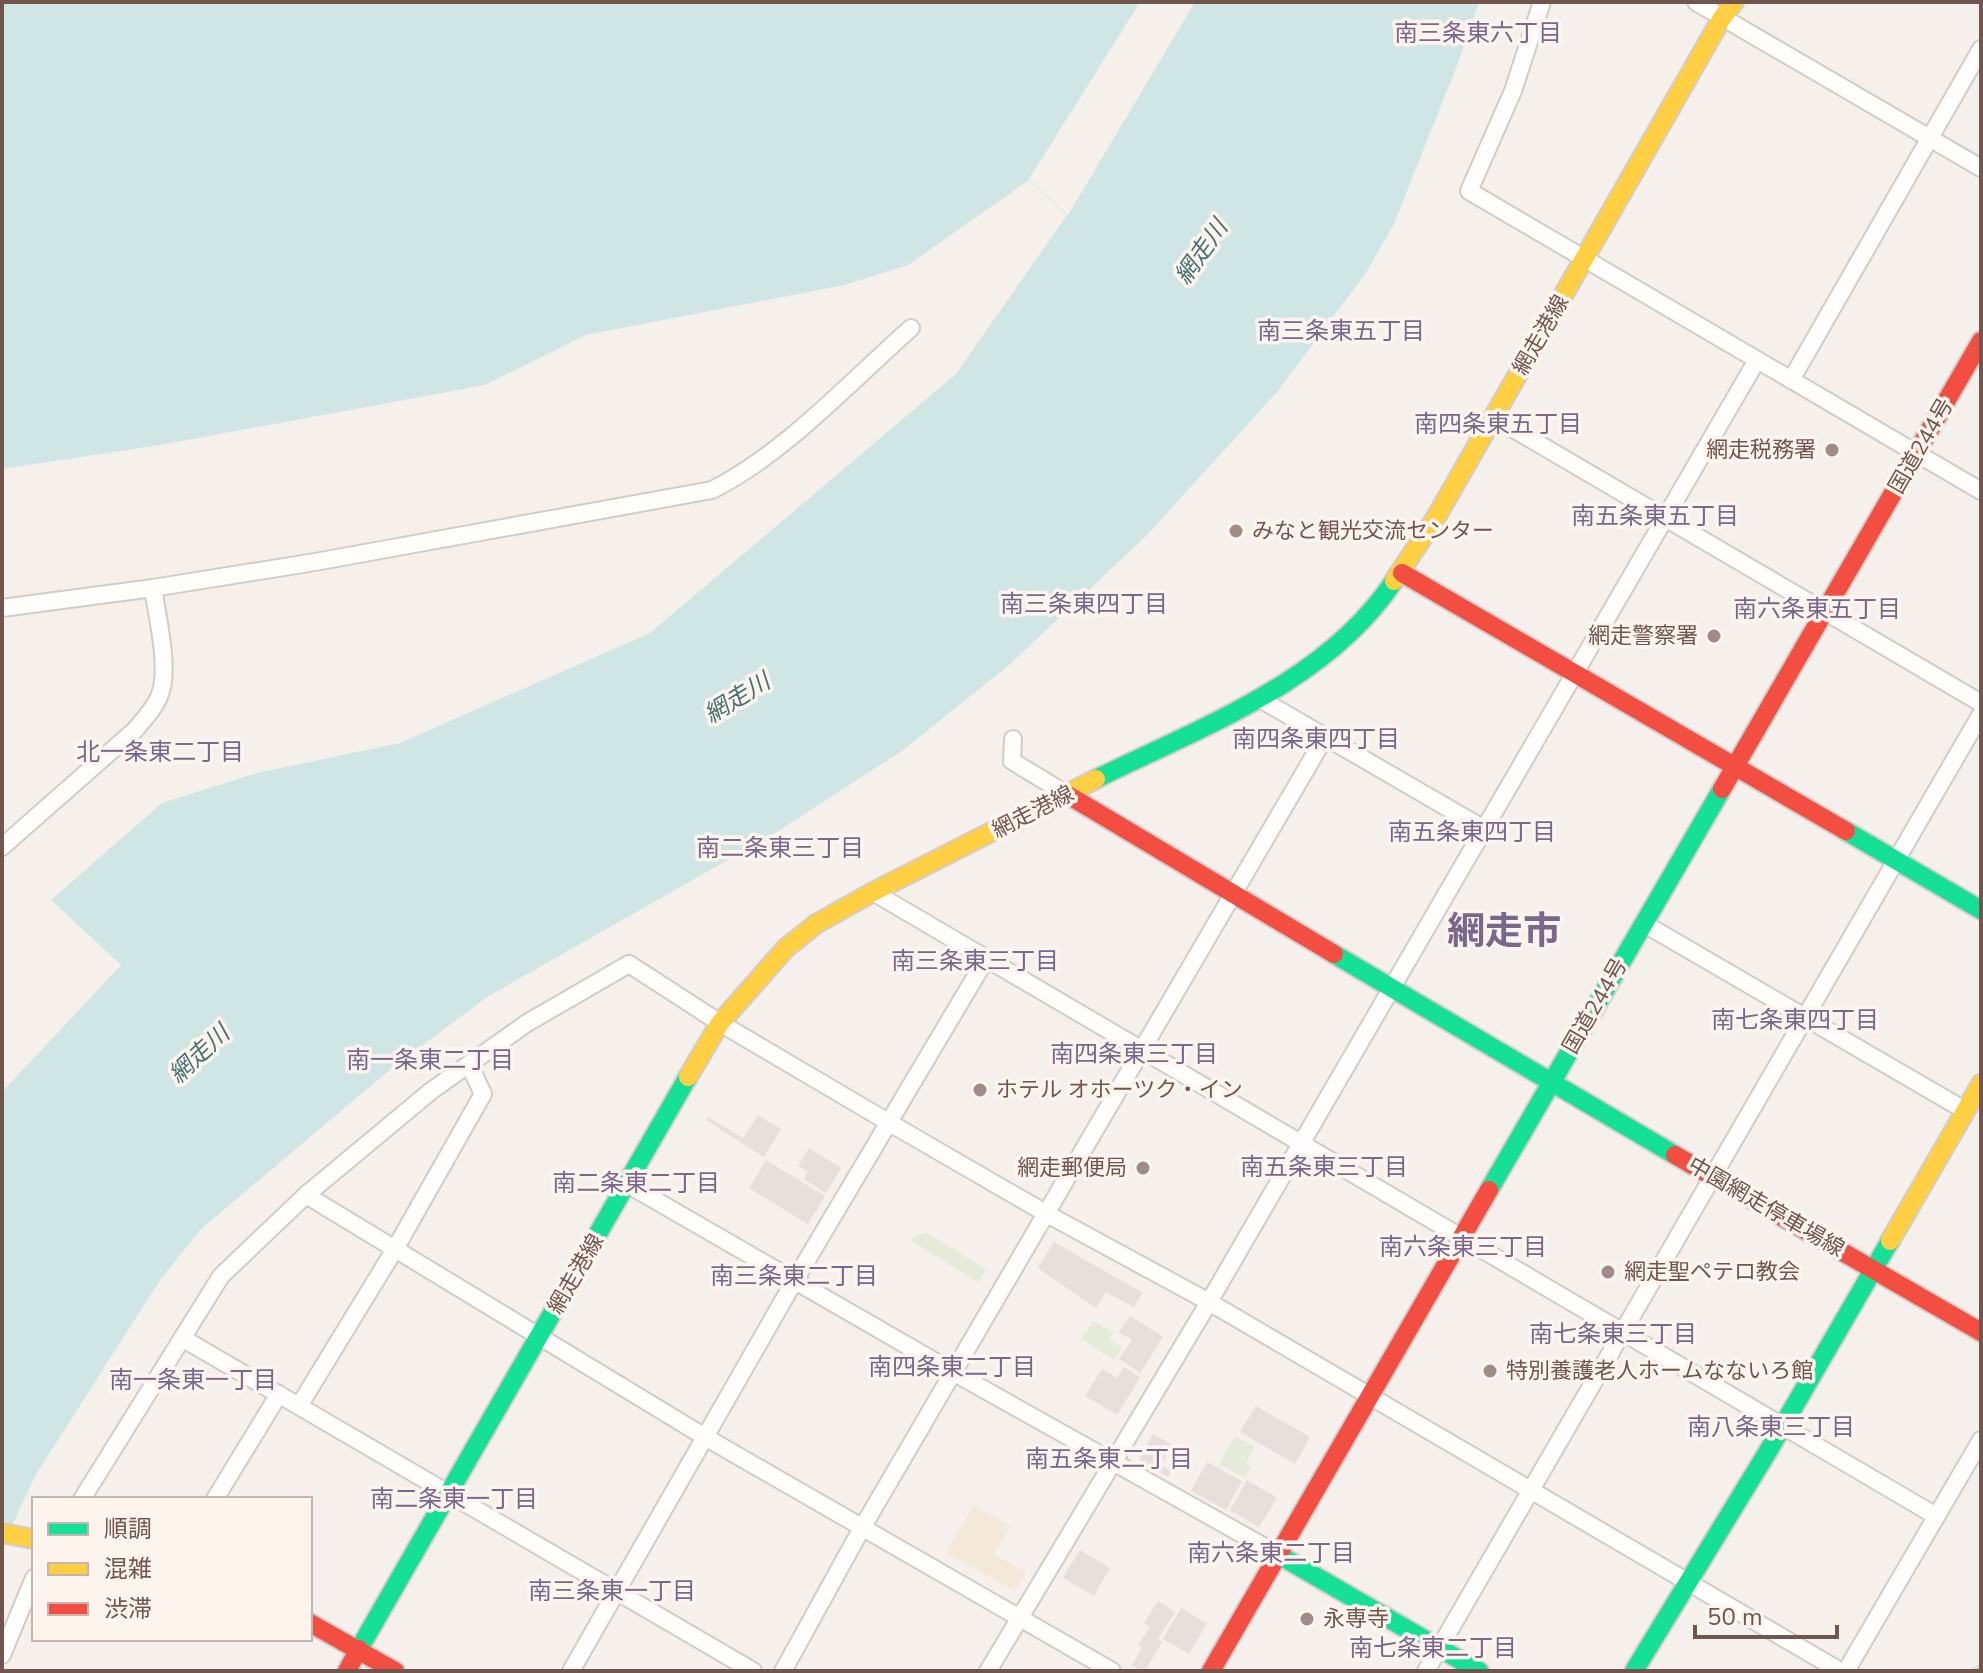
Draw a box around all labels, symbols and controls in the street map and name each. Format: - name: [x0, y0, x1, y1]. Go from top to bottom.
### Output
- district label: 南三条東六丁目: [1394, 17, 1562, 49]
- water label: 網走川: [1167, 211, 1236, 291]
- street label: 網走港線: [1506, 289, 1576, 381]
- district label: 南三条東五丁目: [1257, 315, 1425, 347]
- street label: 国道244号: [1882, 393, 1960, 499]
- district label: 南四条東五丁目: [1414, 408, 1582, 440]
- place label: 網走税務署: [1706, 435, 1816, 465]
- marker: 網走税務署: [1823, 441, 1841, 459]
- district label: 南五条東五丁目: [1571, 500, 1739, 532]
- place label: みなと観光交流センター: [1252, 516, 1494, 546]
- marker: みなと観光交流センター: [1227, 522, 1245, 540]
- district label: 南三条東四丁目: [1000, 588, 1168, 620]
- district label: 南六条東五丁目: [1733, 593, 1901, 625]
- place label: 網走警察署: [1588, 621, 1698, 651]
- marker: 網走警察署: [1705, 627, 1723, 645]
- water label: 網走川: [698, 664, 779, 731]
- district label: 南四条東四丁目: [1232, 723, 1400, 755]
- district label: 北一条東二丁目: [76, 736, 244, 768]
- street label: 網走港線: [987, 779, 1079, 845]
- district label: 南五条東四丁目: [1388, 816, 1556, 848]
- district label: 南二条東三丁目: [696, 832, 864, 864]
- district label: 網走市: [1447, 906, 1561, 957]
- district label: 南三条東三丁目: [891, 945, 1059, 977]
- street label: 国道244号: [1556, 953, 1634, 1059]
- district label: 南七条東四丁目: [1711, 1004, 1879, 1036]
- water label: 網走川: [162, 1016, 238, 1090]
- district label: 南四条東三丁目: [1050, 1038, 1218, 1070]
- district label: 南一条東二丁目: [346, 1044, 514, 1076]
- place label: ホテル オホーツク・イン: [996, 1075, 1243, 1105]
- marker: ホテル オホーツク・イン: [971, 1081, 989, 1099]
- street label: 中園網走停車場線: [1682, 1150, 1850, 1264]
- district label: 南五条東三丁目: [1240, 1151, 1408, 1183]
- place label: 網走郵便局: [1017, 1153, 1127, 1183]
- marker: 網走郵便局: [1134, 1159, 1152, 1177]
- district label: 南二条東二丁目: [552, 1167, 720, 1199]
- street label: 網走港線: [541, 1228, 611, 1320]
- district label: 南六条東三丁目: [1379, 1231, 1547, 1263]
- place label: 網走聖ペテロ教会: [1624, 1257, 1800, 1287]
- district label: 南三条東二丁目: [710, 1260, 878, 1292]
- marker: 網走聖ペテロ教会: [1599, 1263, 1617, 1281]
- district label: 南七条東三丁目: [1529, 1318, 1697, 1350]
- district label: 南四条東二丁目: [868, 1351, 1036, 1383]
- place label: 特別養護老人ホームなないろ館: [1506, 1356, 1813, 1386]
- marker: 特別養護老人ホームなないろ館: [1481, 1362, 1499, 1380]
- district label: 南一条東一丁目: [109, 1364, 277, 1396]
- district label: 南八条東三丁目: [1687, 1411, 1855, 1443]
- district label: 南五条東二丁目: [1025, 1443, 1193, 1475]
- district label: 南二条東一丁目: [370, 1483, 538, 1515]
- legend: [32, 1497, 312, 1641]
- text: 順調: [104, 1513, 152, 1545]
- district label: 南六条東二丁目: [1187, 1537, 1355, 1569]
- text: 混雑: [104, 1553, 152, 1585]
- district label: 南三条東一丁目: [528, 1575, 696, 1607]
- scale bar: [1695, 1589, 1837, 1639]
- text: 渋滞: [104, 1593, 152, 1625]
- text: 50 m: [1707, 1601, 1763, 1633]
- place label: 永専寺: [1323, 1604, 1389, 1634]
- marker: 永専寺: [1298, 1610, 1316, 1628]
- district label: 南七条東二丁目: [1349, 1632, 1517, 1664]

